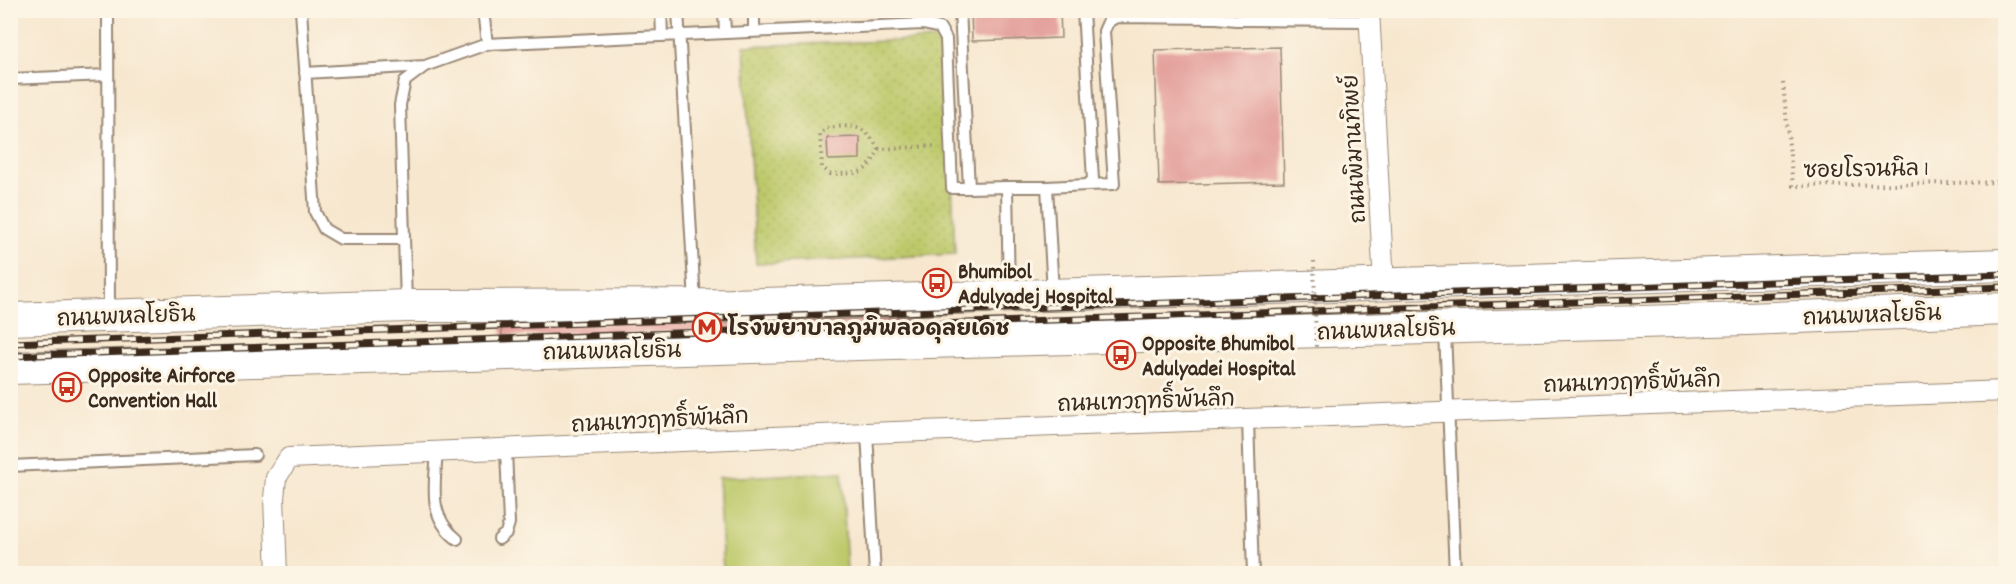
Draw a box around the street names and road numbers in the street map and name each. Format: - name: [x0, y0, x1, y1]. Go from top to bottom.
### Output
- street label: ถนนพิมานทิพย์: [1335, 73, 1376, 224]
- street label: ซอยโรจนนิล 1: [1803, 153, 1929, 188]
- street label: ถนนพหลโยธิน: [1802, 298, 1942, 335]
- street label: ถนนพหลโยธิน: [56, 299, 196, 336]
- street label: ถนนพหลโยธิน: [1316, 313, 1456, 350]
- street label: ถนนพหลโยธิน: [542, 335, 682, 370]
- street label: ถนนเทวฤทธิ์พันลึก: [1542, 359, 1722, 403]
- street label: ถนนเทวฤทธิ์พันลึก: [1056, 378, 1236, 422]
- street label: ถนนเทวฤทธิ์พันลึก: [570, 395, 750, 443]

